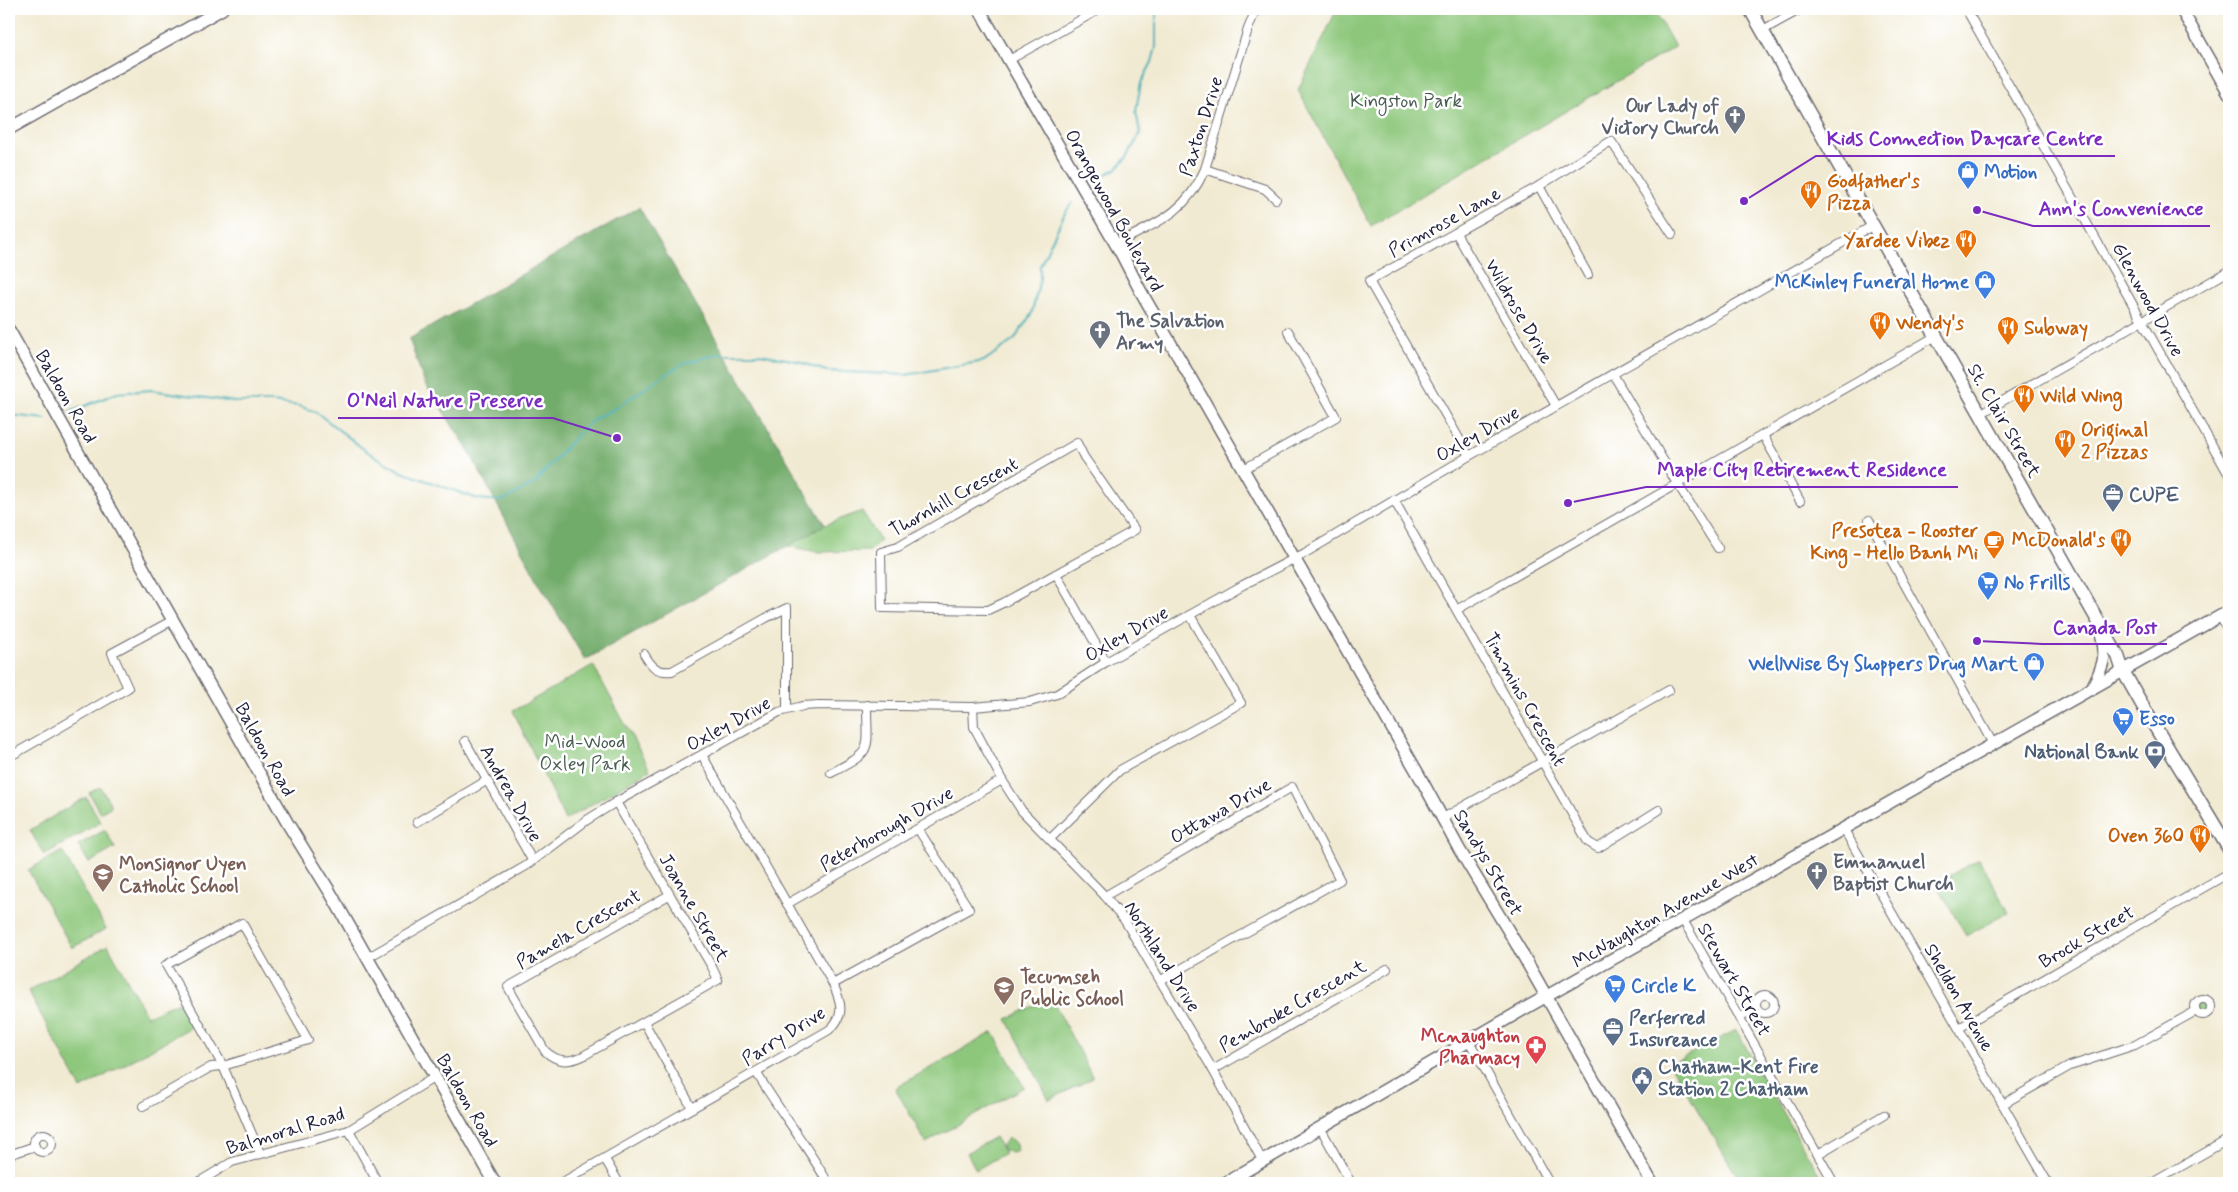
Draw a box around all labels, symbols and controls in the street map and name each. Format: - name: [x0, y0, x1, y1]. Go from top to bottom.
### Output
- street label: Paxton Drive: [1174, 73, 1229, 180]
- park label: Kingston Park: [1350, 89, 1462, 116]
- place label: Our Lady of Victory Church: [1602, 94, 1720, 141]
- church icon: Our Lady of Victory Church: [1723, 104, 1747, 135]
- callout: Kids Connection Daycare Centre: [1816, 121, 2115, 156]
- street label: Orangewood Boulevard: [1057, 125, 1169, 297]
- text: Kids Connection Daycare Centre: [1827, 126, 2103, 153]
- shop icon: Motion: [1956, 159, 1980, 190]
- place label: Motion: [1984, 160, 2038, 185]
- place label: Godfather's Pizza: [1827, 169, 1920, 216]
- restaurant icon: Godfather's Pizza: [1799, 179, 1823, 210]
- street label: Primrose Lane: [1384, 181, 1505, 264]
- callout: Ann's Convenience: [2033, 191, 2210, 226]
- text: Ann's Convenience: [2038, 196, 2204, 223]
- restaurant icon: Yardee Vibez: [1954, 228, 1978, 259]
- place label: Yardee Vibez: [1844, 229, 1951, 254]
- street label: Glenwood Drive: [2106, 238, 2189, 361]
- street label: Wildrose Drive: [1479, 255, 1559, 369]
- shop icon: McKinley Funeral Home: [1973, 269, 1997, 300]
- place label: McKinley Funeral Home: [1775, 270, 1970, 295]
- place label: The Salvation Army: [1116, 309, 1225, 356]
- restaurant icon: Wendy's: [1868, 310, 1892, 341]
- place label: Wendy's: [1895, 311, 1965, 337]
- restaurant icon: Subway: [1996, 315, 2020, 346]
- place label: Subway: [2024, 316, 2088, 342]
- church icon: The Salvation Army: [1088, 319, 1112, 350]
- street label: Baldoon Road: [29, 345, 103, 448]
- street label: St. Clair Street: [1961, 359, 2046, 482]
- callout: O'Neil Nature Preserve: [338, 383, 553, 418]
- restaurant icon: Wild Wing: [2012, 383, 2036, 414]
- place label: Wild Wing: [2039, 384, 2123, 412]
- text: O'Neil Nature Preserve: [347, 388, 544, 415]
- street label: Oxley Drive: [1431, 400, 1524, 468]
- place label: Original 2 Pizzas: [2081, 418, 2149, 465]
- restaurant icon: Original 2 Pizzas: [2053, 428, 2077, 459]
- street label: Thornhill Crescent: [885, 452, 1023, 543]
- callout: Maple City Retirement Residence: [1646, 452, 1958, 487]
- text: Maple City Retirement Residence: [1657, 457, 1947, 484]
- office icon: CUPE: [2101, 482, 2125, 513]
- place label: CUPE: [2129, 483, 2180, 508]
- place label: Presotea - Rooster King - Hello Banh Mi: [1810, 519, 1978, 569]
- restaurant icon: McDonald's: [2109, 527, 2133, 558]
- place label: McDonald's: [2012, 528, 2106, 553]
- cafe icon: Presotea - Rooster King - Hello Banh Mi: [1982, 529, 2006, 560]
- supermarket icon: No Frills: [1976, 570, 2000, 601]
- place label: No Frills: [2004, 571, 2071, 596]
- street label: Oxley Drive: [1080, 600, 1173, 668]
- callout: Canada Post: [2043, 609, 2167, 644]
- text: Canada Post: [2053, 615, 2158, 642]
- street label: Timmins Crescent: [1478, 628, 1572, 771]
- shop icon: WellWise By Shoppers Drug Mart: [2022, 651, 2046, 682]
- place label: WellWise By Shoppers Drug Mart: [1748, 652, 2019, 678]
- street label: Oxley Drive: [682, 691, 775, 758]
- street label: Baldoon Road: [229, 698, 301, 801]
- supermarket icon: Esso: [2111, 706, 2135, 737]
- place label: Esso: [2139, 707, 2175, 732]
- park label: Mid-Wood Oxley Park: [540, 730, 630, 777]
- bank icon: National Bank: [2143, 739, 2167, 770]
- place label: National Bank: [2024, 740, 2139, 765]
- street label: Andrea Drive: [474, 741, 548, 847]
- street label: Ottawa Drive: [1166, 772, 1276, 850]
- street label: Peterborough Drive: [815, 781, 959, 879]
- street label: Sandys Street: [1446, 805, 1528, 921]
- restaurant icon: Oven 360: [2188, 823, 2212, 854]
- place label: Oven 360: [2108, 824, 2184, 849]
- street label: McNaughton Avenue West: [1568, 848, 1764, 976]
- street label: Joanne Street: [653, 849, 735, 966]
- place label: Emmanuel Baptist Church: [1833, 850, 1954, 897]
- place label: Monsignor Uyen Catholic School: [119, 852, 247, 899]
- church icon: Emmanuel Baptist Church: [1805, 860, 1829, 891]
- school or university icon: Monsignor Uyen Catholic School: [91, 862, 115, 893]
- street label: Pamela Crescent: [512, 883, 646, 975]
- street label: Northland Drive: [1118, 897, 1206, 1017]
- street label: Brock Street: [2035, 900, 2139, 975]
- street label: Stewart Street: [1691, 919, 1776, 1041]
- street label: Sheldon Avenue: [1918, 939, 2000, 1056]
- street label: Pembroke Crescent: [1215, 954, 1371, 1059]
- place label: Tecumseh Public School: [1020, 965, 1124, 1012]
- supermarket icon: Circle K: [1603, 973, 1627, 1004]
- place label: Circle K: [1631, 974, 1696, 999]
- school or university icon: Tecumseh Public School: [992, 975, 1016, 1006]
- street label: Parry Drive: [737, 1001, 831, 1073]
- place label: Perferred Insureance: [1629, 1006, 1718, 1053]
- office icon: Perferred Insureance: [1601, 1016, 1625, 1047]
- place label: Mcnaughton Pharmacy: [1421, 1024, 1520, 1071]
- pharmacy icon: Mcnaughton Pharmacy: [1524, 1034, 1548, 1065]
- street label: Baldoon Road: [430, 1049, 504, 1152]
- place label: Chatham-Kent Fire Station 2 Chatham: [1658, 1055, 1819, 1102]
- public building icon: Chatham-Kent Fire Station 2 Chatham: [1630, 1065, 1654, 1096]
- street label: Balmoral Road: [223, 1102, 348, 1161]

